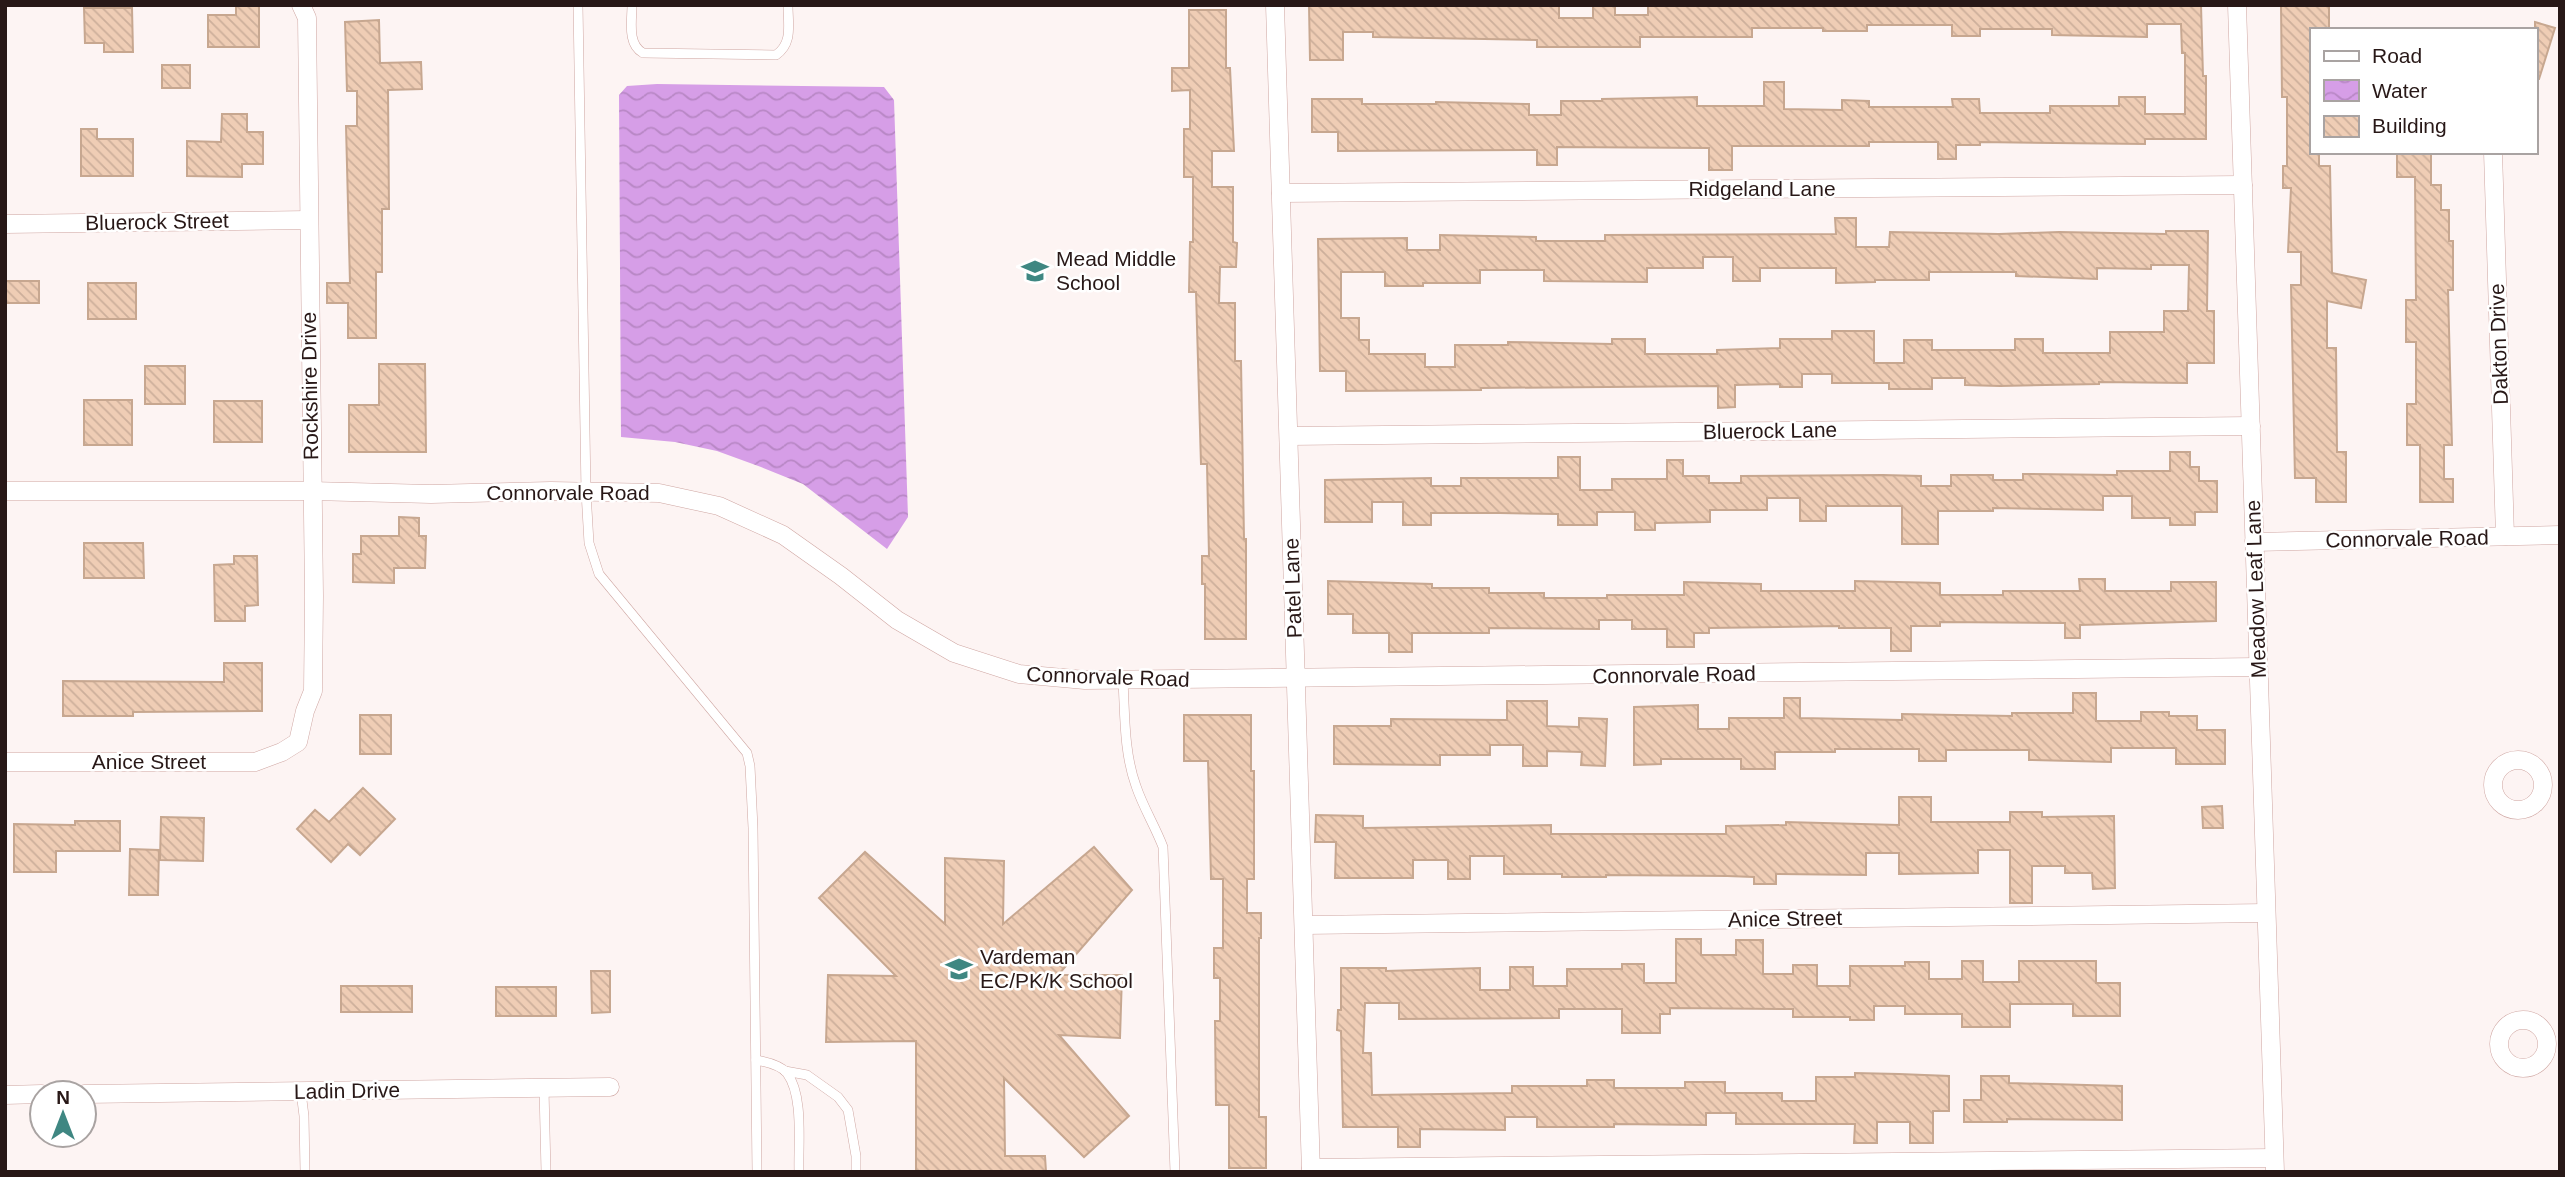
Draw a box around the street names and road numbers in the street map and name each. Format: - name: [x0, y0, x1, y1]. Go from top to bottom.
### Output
- street label: Ridgeland Lane: [1688, 177, 1836, 200]
- street label: Bluerock Street: [85, 209, 229, 234]
- street label: Dakton Drive: [2485, 283, 2512, 405]
- street label: Rockshire Drive: [297, 312, 322, 460]
- street label: Bluerock Lane: [1703, 418, 1837, 443]
- street label: Connorvale Road: [486, 481, 650, 504]
- street label: Meadow Leaf Lane: [2241, 499, 2270, 679]
- street label: Connorvale Road: [2325, 526, 2489, 551]
- street label: Patel Lane: [1279, 537, 1306, 639]
- street label: Connorvale Road: [1026, 662, 1190, 691]
- street label: Connorvale Road: [1592, 662, 1756, 687]
- street label: Anice Street: [92, 750, 206, 773]
- street label: Anice Street: [1728, 906, 1843, 931]
- street label: Ladin Drive: [294, 1078, 400, 1103]

